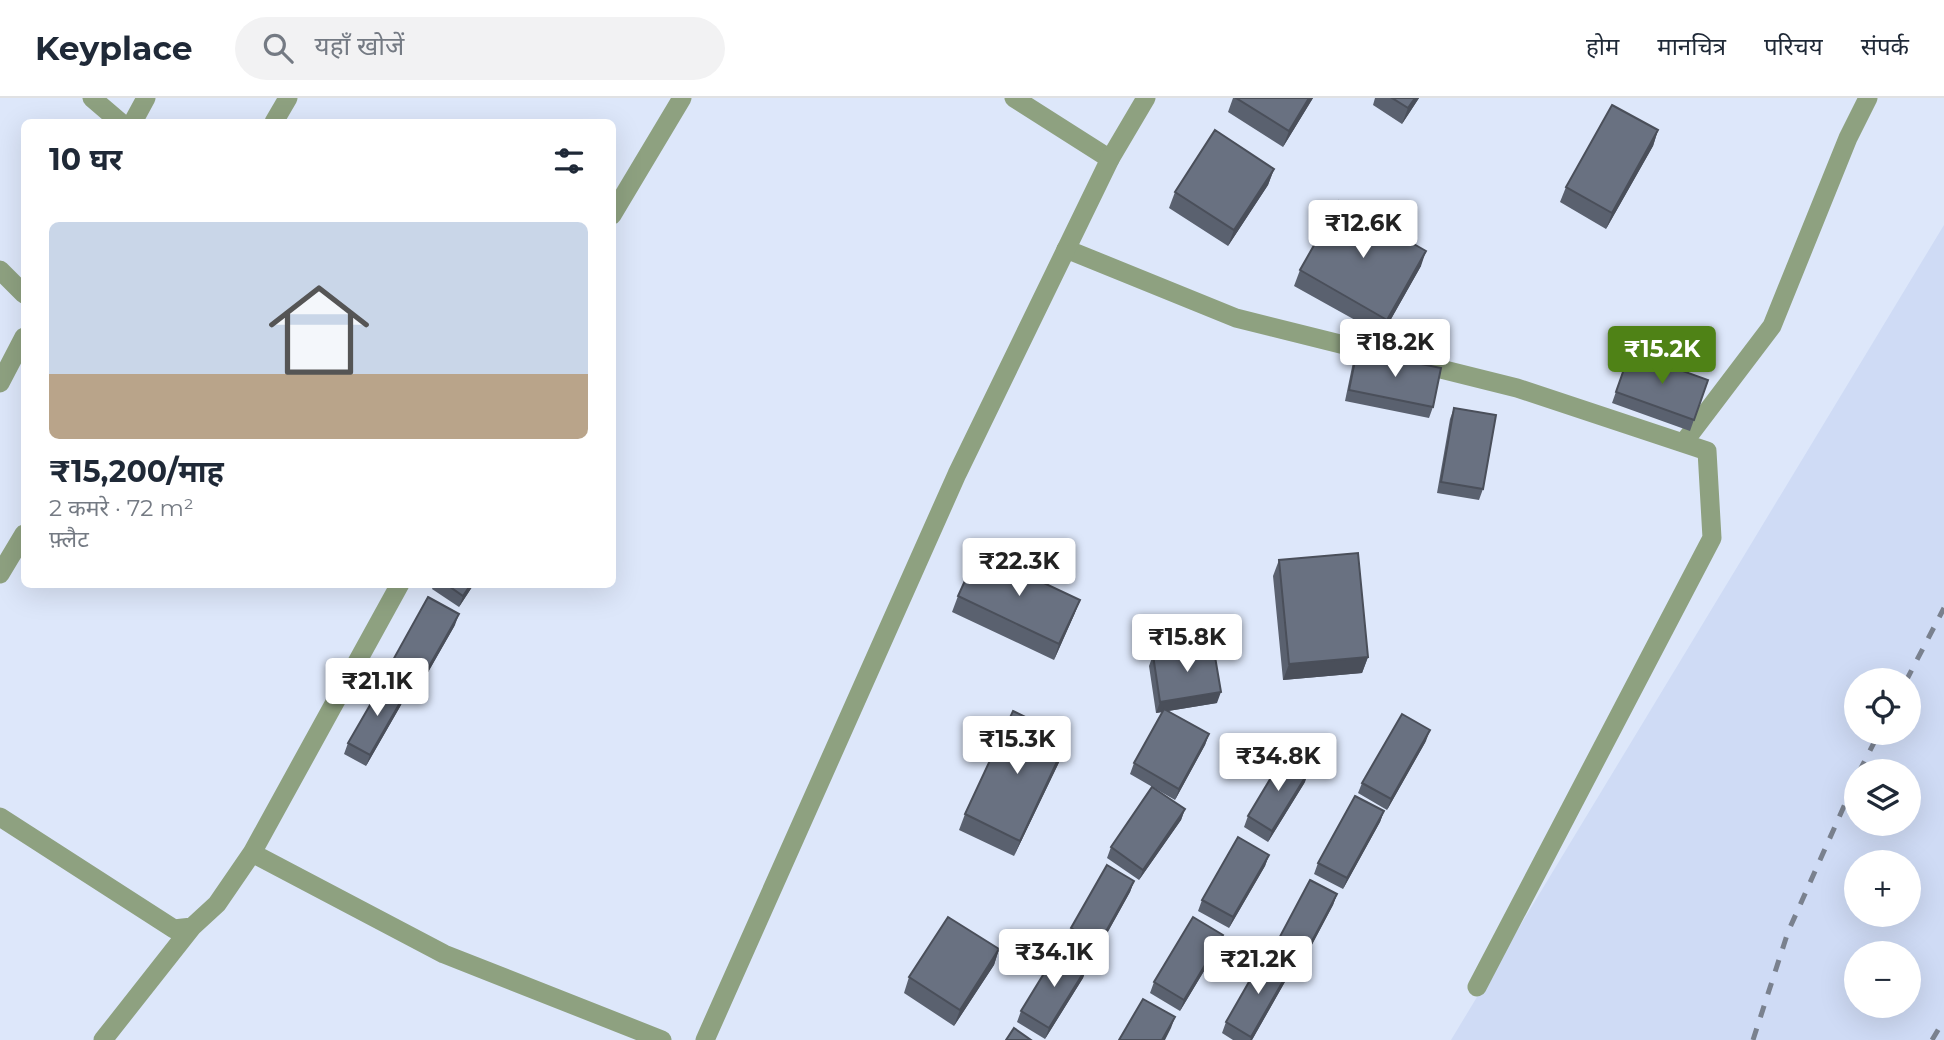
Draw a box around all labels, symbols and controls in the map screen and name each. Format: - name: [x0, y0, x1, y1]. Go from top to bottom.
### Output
- search box: [235, 17, 725, 80]
- text: Keyplace: [35, 28, 193, 68]
- icon: search: [259, 29, 297, 67]
- text: यहाँ खोजें: [315, 30, 404, 62]
- text: होम: [1586, 32, 1619, 61]
- text: मानचित्र: [1657, 32, 1726, 61]
- text: परिचय: [1764, 32, 1823, 61]
- text: संपर्क: [1861, 32, 1909, 61]
- text: 10 घर: [49, 141, 122, 178]
- icon: filters: [550, 142, 588, 180]
- pin: ₹12.6K: [1306, 200, 1420, 260]
- text: ₹12.6K: [1324, 209, 1402, 237]
- icon: home: [256, 267, 382, 393]
- pin: ₹18.2K: [1338, 320, 1452, 379]
- pin: ₹15.2K: [1605, 327, 1719, 386]
- text: ₹18.2K: [1356, 328, 1434, 356]
- text: ₹15.2K: [1624, 335, 1700, 363]
- text: ₹15,200/माह: [49, 453, 224, 490]
- text: 2 कमरे · 72 m²: [49, 494, 194, 522]
- text: फ़्लैट: [49, 525, 89, 553]
- pin: ₹22.3K: [962, 538, 1076, 598]
- text: ₹22.3K: [979, 547, 1059, 575]
- pin: ₹15.8K: [1130, 614, 1244, 674]
- text: ₹15.8K: [1148, 623, 1226, 651]
- pin: ₹21.1K: [320, 658, 434, 718]
- text: ₹21.1K: [342, 667, 412, 695]
- map controls: [1844, 668, 1921, 1018]
- button: locate: [1844, 668, 1921, 745]
- pin: ₹15.3K: [960, 716, 1074, 776]
- text: ₹15.3K: [979, 725, 1055, 753]
- pin: ₹34.8K: [1221, 734, 1335, 793]
- text: ₹34.8K: [1235, 742, 1321, 770]
- button: layers: [1844, 759, 1921, 836]
- button: +: [1844, 850, 1921, 927]
- pin: ₹34.1K: [997, 930, 1111, 989]
- pin: ₹21.2K: [1201, 936, 1315, 996]
- text: ₹34.1K: [1015, 938, 1093, 966]
- button: −: [1844, 941, 1921, 1018]
- text: ₹21.2K: [1220, 945, 1296, 973]

